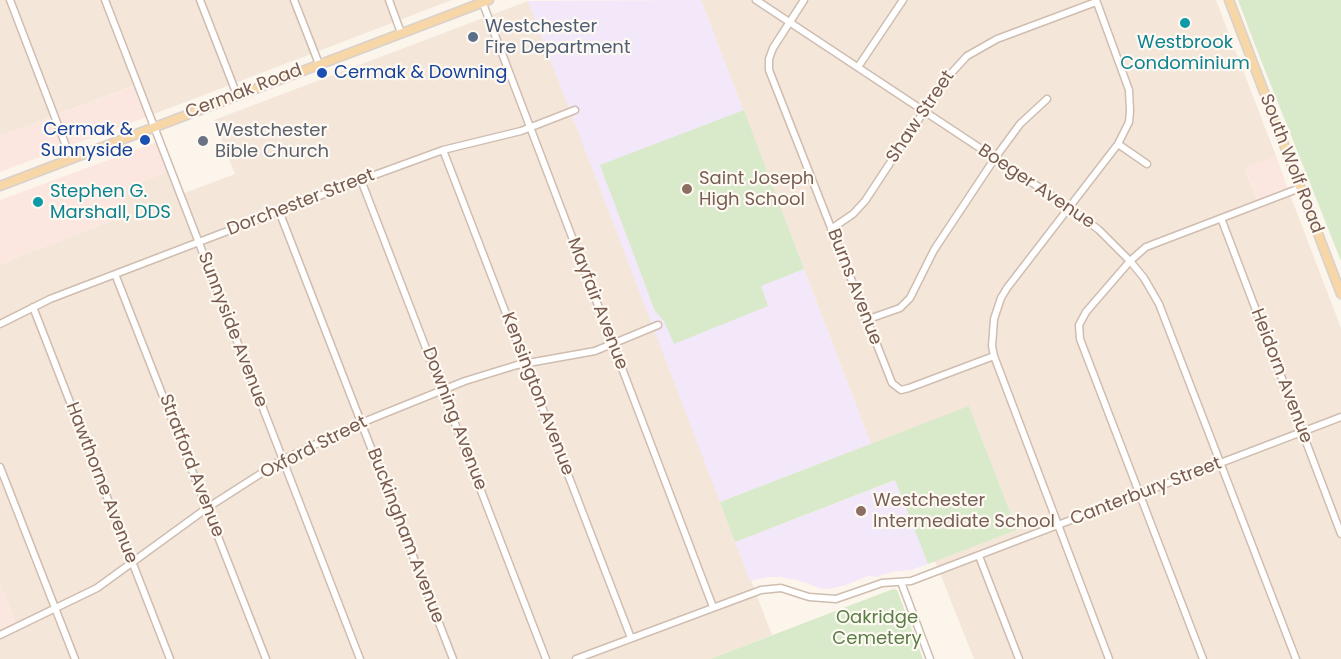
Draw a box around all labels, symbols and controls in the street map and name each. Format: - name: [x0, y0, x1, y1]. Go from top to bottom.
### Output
- place label: Westchester Fire Department: [485, 16, 630, 58]
- marker: Westbrook Condominium: [1178, 16, 1192, 30]
- marker: Westchester Fire Department: [466, 30, 480, 44]
- place label: Westbrook Condominium: [1120, 32, 1250, 74]
- street label: Cermak Road: [183, 60, 305, 124]
- place label: Cermak & Downing: [334, 62, 507, 84]
- marker: Cermak & Downing: [315, 66, 329, 80]
- street label: Shaw Street: [882, 67, 960, 167]
- street label: South Wolf Road: [1254, 91, 1328, 237]
- place label: Cermak & Sunnyside: [41, 119, 133, 162]
- place label: Westchester Bible Church: [215, 120, 329, 162]
- marker: Cermak & Sunnyside: [138, 133, 152, 147]
- marker: Westchester Bible Church: [196, 134, 210, 148]
- street label: Boeger Avenue: [974, 140, 1098, 234]
- street label: Dorchester Street: [224, 165, 378, 241]
- place label: Saint Joseph High School: [699, 168, 814, 210]
- place label: Stephen G. Marshall, DDS: [50, 181, 171, 224]
- marker: Saint Joseph High School: [680, 182, 694, 196]
- marker: Stephen G. Marshall, DDS: [31, 195, 45, 209]
- street label: Burns Avenue: [822, 226, 886, 348]
- street label: Mayfair Avenue: [562, 235, 632, 373]
- street label: Sunnyside Avenue: [192, 249, 272, 411]
- street label: Heidorn Avenue: [1245, 306, 1317, 446]
- street label: Kensington Avenue: [496, 309, 578, 479]
- street label: Downing Avenue: [417, 345, 491, 493]
- street label: Stratford Avenue: [154, 392, 228, 540]
- street label: Hawthorne Avenue: [60, 399, 142, 567]
- street label: Oxford Street: [257, 412, 371, 484]
- street label: Buckingham Avenue: [362, 446, 448, 626]
- street label: Canterbury Street: [1067, 453, 1225, 531]
- place label: Westchester Intermediate School: [873, 490, 1055, 532]
- marker: Westchester Intermediate School: [854, 504, 868, 518]
- park label: Oakridge Cemetery: [832, 607, 922, 650]

